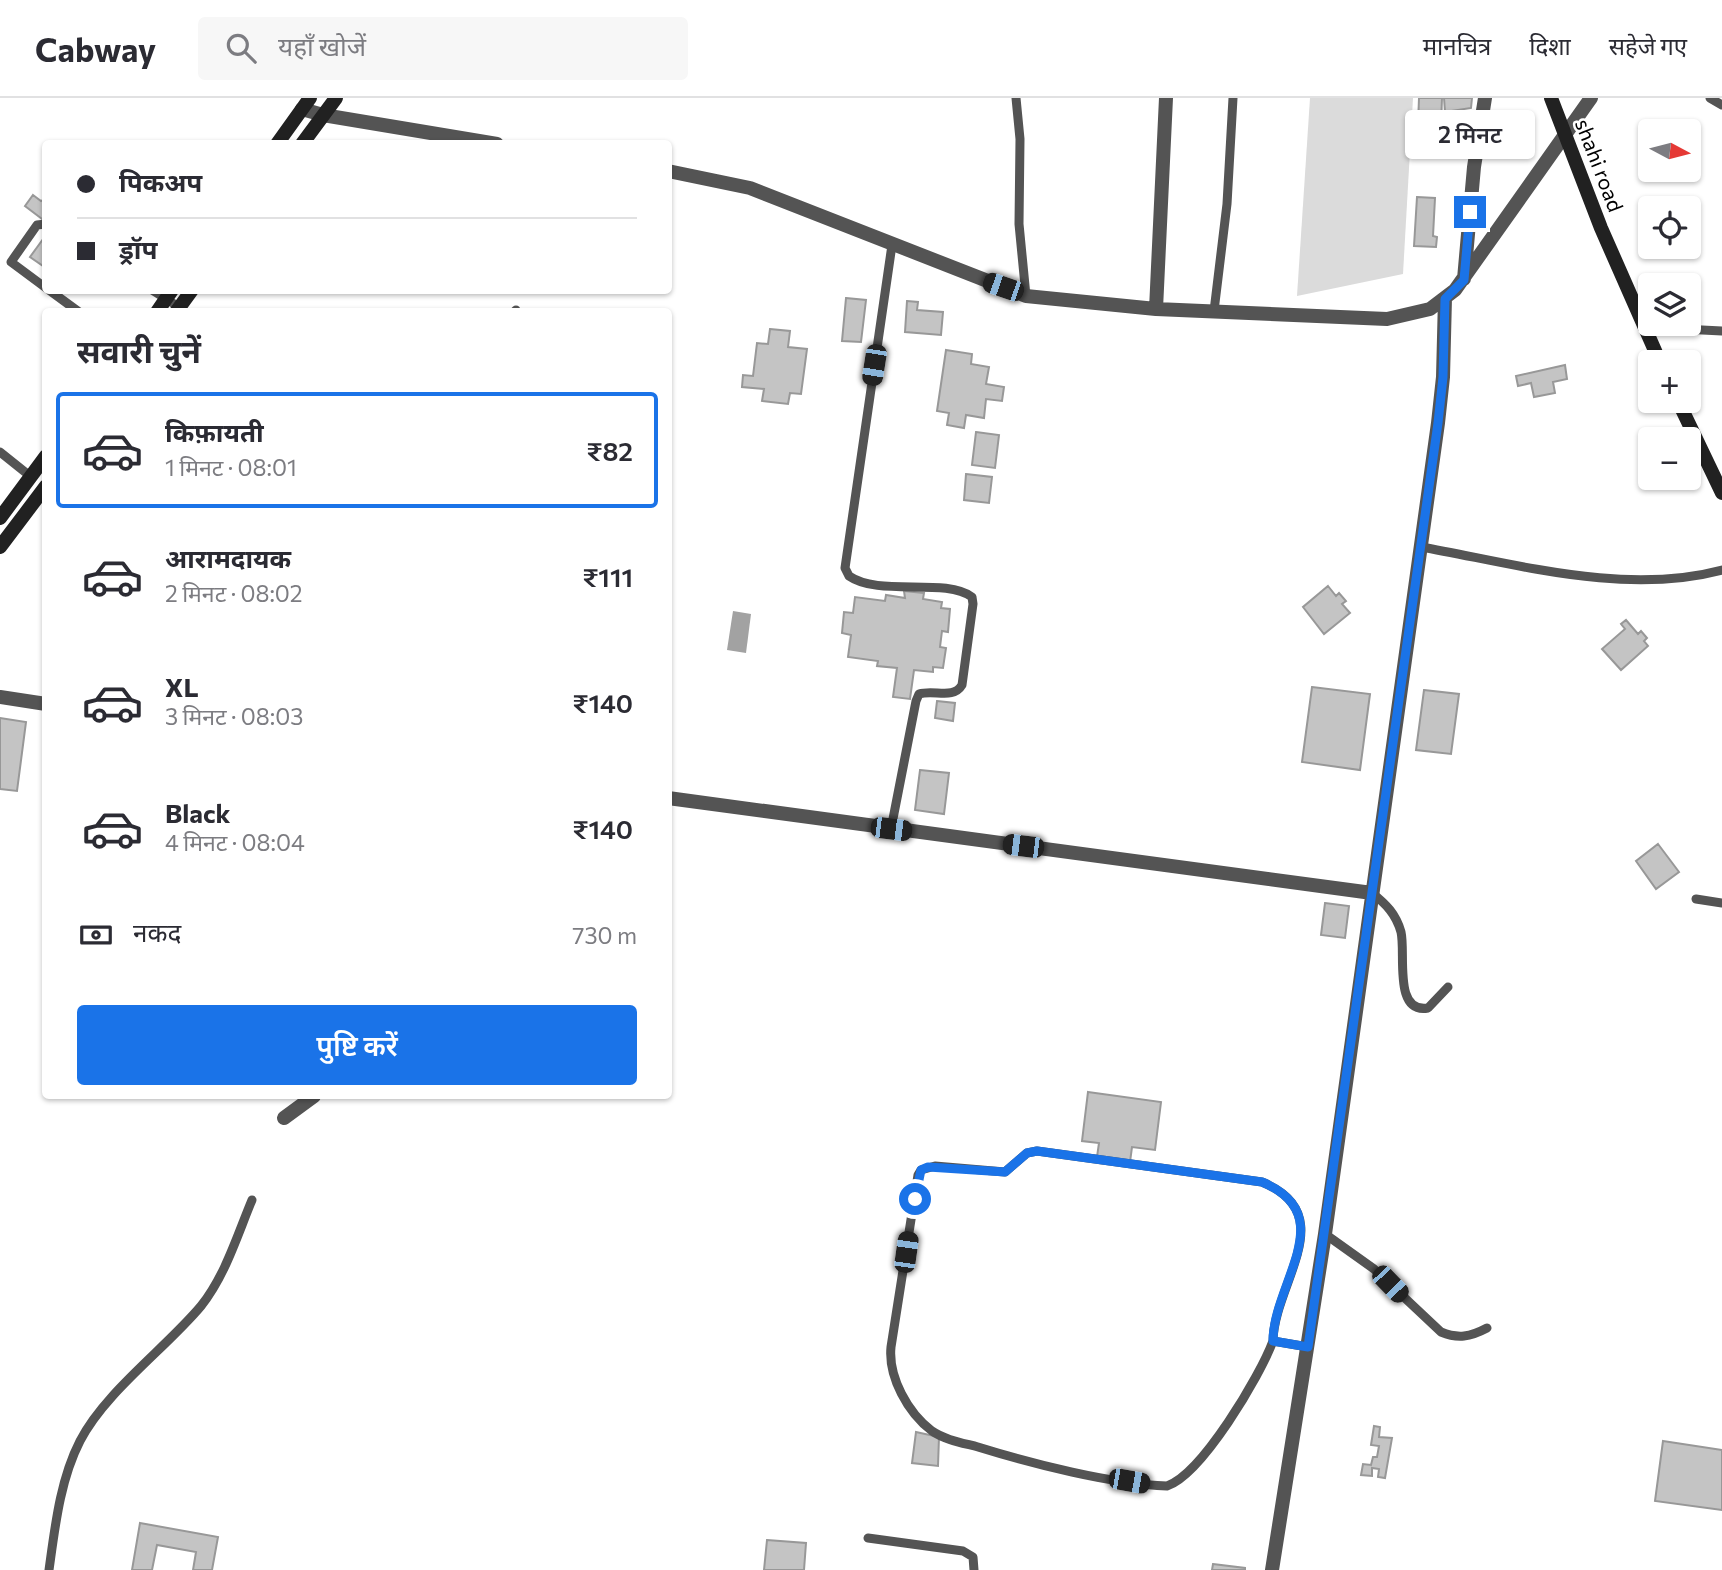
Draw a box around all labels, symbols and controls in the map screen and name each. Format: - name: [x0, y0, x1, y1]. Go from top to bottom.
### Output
- search box: [198, 17, 688, 80]
- text: Cabway: [35, 28, 156, 69]
- icon: search: [222, 29, 260, 67]
- text: यहाँ खोजें: [278, 30, 366, 61]
- text: मानचित्र: [1423, 31, 1491, 60]
- text: दिशा: [1529, 31, 1571, 60]
- text: सहेजे गए: [1609, 31, 1687, 60]
- callout: 2 मिनट: [1405, 110, 1535, 159]
- street label: shahi road: [1571, 115, 1629, 215]
- north arrow: [1638, 119, 1701, 182]
- map controls: [1638, 119, 1701, 490]
- text: 2 मिनट: [1438, 120, 1502, 148]
- text: पिकअप: [119, 166, 202, 197]
- route end: [1454, 196, 1486, 228]
- button: locate: [1638, 196, 1701, 259]
- text: ड्रॉप: [119, 233, 157, 264]
- car: [980, 270, 1027, 304]
- button: layers: [1638, 273, 1701, 336]
- text: सवारी चुनें: [77, 330, 201, 370]
- car: [861, 343, 888, 387]
- button: +: [1638, 350, 1701, 413]
- text: किफ़ायती: [165, 416, 264, 447]
- icon: car: [81, 419, 144, 482]
- button: −: [1638, 427, 1701, 490]
- text: ₹82: [587, 435, 633, 466]
- text: 1 मिनट · 08:01: [165, 453, 297, 481]
- text: आरामदायक: [165, 542, 291, 573]
- icon: car: [81, 545, 144, 608]
- text: ₹111: [582, 561, 633, 592]
- text: 2 मिनट · 08:02: [165, 579, 303, 607]
- icon: car: [81, 671, 144, 734]
- text: XL: [165, 671, 199, 702]
- text: ₹140: [573, 687, 633, 718]
- text: 3 मिनट · 08:03: [165, 702, 303, 730]
- icon: car: [81, 797, 144, 860]
- text: Black: [165, 797, 231, 828]
- text: ₹140: [573, 813, 633, 844]
- car: [869, 816, 914, 842]
- text: 4 मिनट · 08:04: [165, 828, 305, 856]
- car: [1001, 833, 1046, 859]
- icon: cash: [77, 916, 115, 954]
- text: नकद: [133, 916, 181, 947]
- text: 730 m: [572, 921, 637, 949]
- button: पुष्टि करें: [77, 1005, 637, 1085]
- route start: [899, 1183, 931, 1215]
- car: [893, 1230, 920, 1274]
- car: [1368, 1262, 1413, 1306]
- car: [1107, 1467, 1152, 1495]

